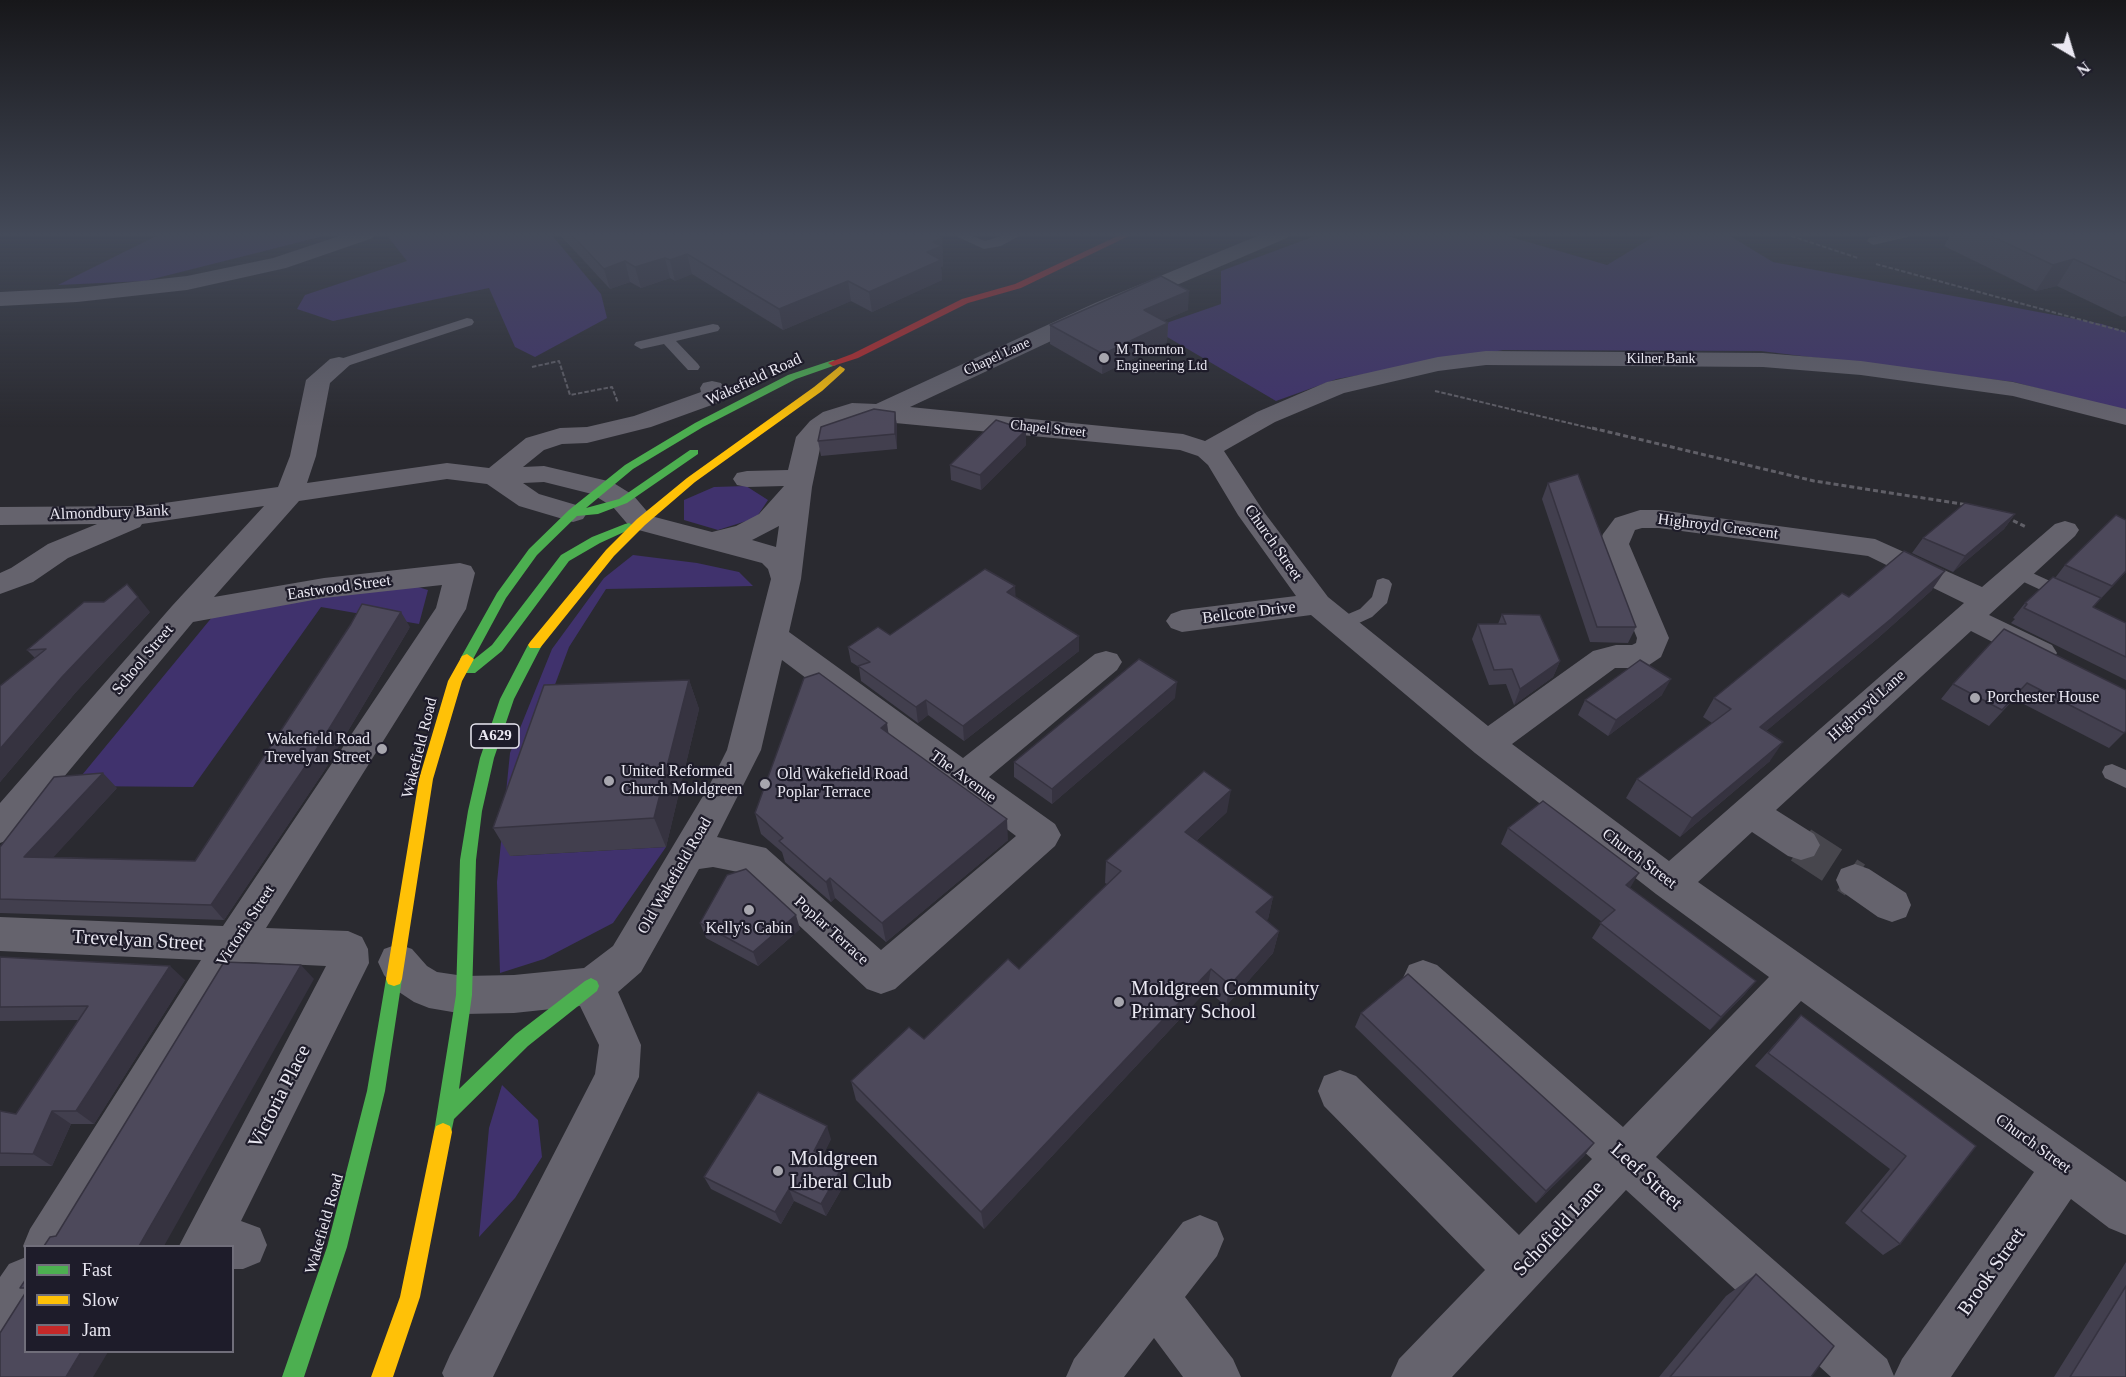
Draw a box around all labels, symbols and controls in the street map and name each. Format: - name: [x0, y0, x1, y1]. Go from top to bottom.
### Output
- north arrow: [2042, 24, 2102, 84]
- text: N: [2074, 58, 2093, 79]
- street label: Chapel Lane: [961, 334, 1033, 380]
- place label: M Thornton Engineering Ltd: [1116, 342, 1207, 374]
- street label: Wakefield Road: [703, 350, 805, 410]
- marker: M Thornton Engineering Ltd: [1097, 351, 1111, 365]
- street label: Kilner Bank: [1627, 351, 1695, 367]
- street label: Chapel Street: [1009, 417, 1087, 441]
- street label: Almondbury Bank: [49, 501, 169, 525]
- street label: Church Street: [1240, 501, 1306, 585]
- street label: Highroyd Crescent: [1657, 510, 1779, 544]
- street label: Eastwood Street: [286, 571, 392, 605]
- street label: Bellcote Drive: [1201, 598, 1297, 628]
- street label: School Street: [108, 621, 178, 699]
- street label: Highroyd Lane: [1824, 666, 1910, 746]
- place label: Porchester House: [1987, 688, 2099, 708]
- marker: Porchester House: [1968, 691, 1982, 705]
- street label: Wakefield Road: [398, 696, 442, 800]
- road number: A629: [471, 724, 519, 748]
- place label: Wakefield Road Trevelyan Street: [264, 730, 370, 768]
- marker: Wakefield Road Trevelyan Street: [375, 742, 389, 756]
- street label: The Avenue: [926, 746, 1000, 808]
- place label: United Reformed Church Moldgreen: [621, 762, 742, 800]
- place label: Old Wakefield Road Poplar Terrace: [777, 765, 908, 803]
- marker: United Reformed Church Moldgreen: [602, 774, 616, 788]
- marker: Old Wakefield Road Poplar Terrace: [758, 777, 772, 791]
- street label: Old Wakefield Road: [634, 814, 716, 938]
- street label: Church Street: [1598, 825, 1680, 893]
- street label: Victoria Street: [213, 882, 279, 970]
- street label: Poplar Terrace: [790, 893, 872, 969]
- marker: Kelly's Cabin: [742, 903, 756, 917]
- place label: Kelly's Cabin: [706, 919, 792, 939]
- street label: Trevelyan Street: [71, 926, 205, 956]
- place label: Moldgreen Community Primary School: [1131, 978, 1319, 1025]
- marker: Moldgreen Community Primary School: [1112, 995, 1126, 1009]
- street label: Victoria Place: [244, 1041, 316, 1153]
- street label: Church Street: [1992, 1110, 2074, 1178]
- street label: Leef Street: [1605, 1139, 1687, 1215]
- place label: Moldgreen Liberal Club: [790, 1148, 892, 1195]
- marker: Moldgreen Liberal Club: [771, 1164, 785, 1178]
- street label: Wakefield Road: [302, 1172, 348, 1276]
- street label: Schofield Lane: [1509, 1176, 1609, 1282]
- street label: Brook Street: [1953, 1223, 2031, 1321]
- legend: [24, 1245, 234, 1353]
- text: Fast: [82, 1260, 112, 1280]
- text: Slow: [82, 1290, 119, 1310]
- text: Jam: [82, 1320, 111, 1340]

